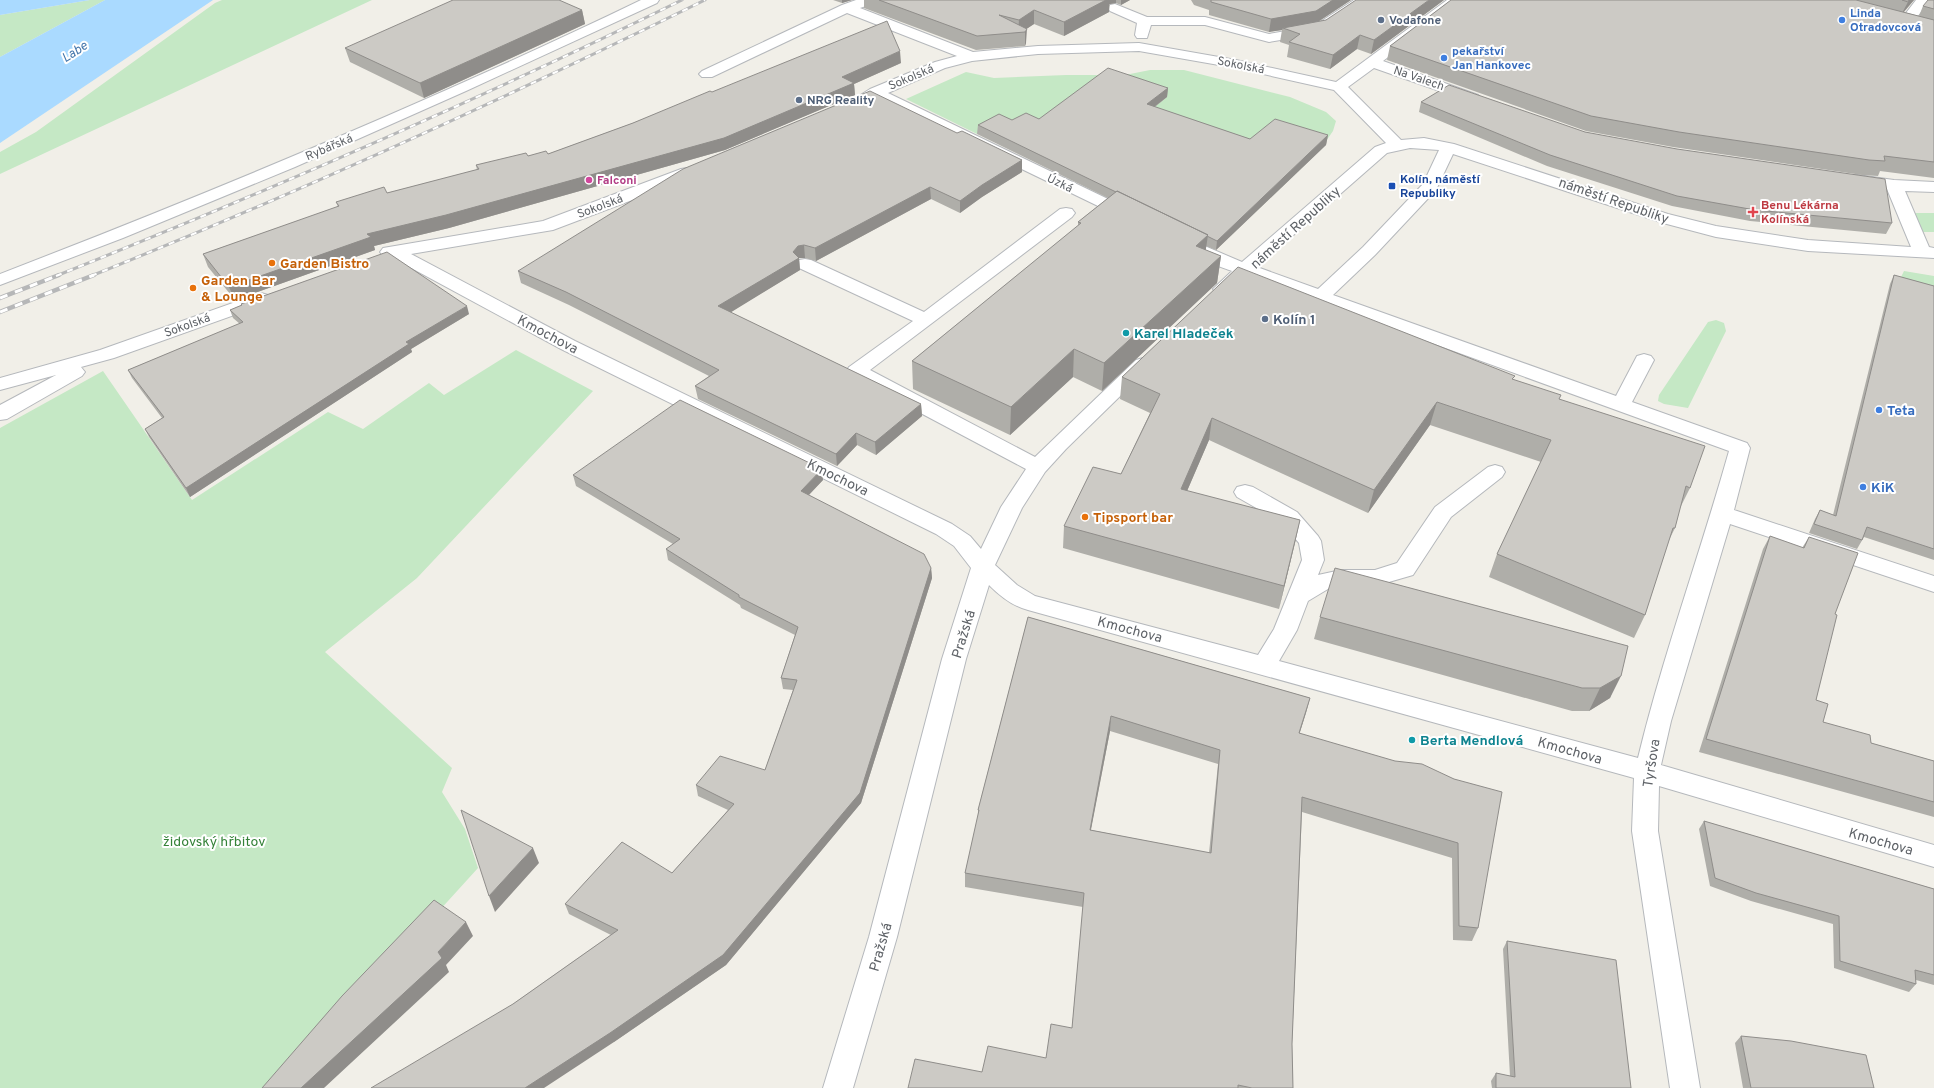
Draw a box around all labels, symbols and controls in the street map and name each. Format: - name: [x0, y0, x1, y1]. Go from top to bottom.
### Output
- place label: Linda Otradovcová: [1850, 6, 1921, 36]
- place label: Vodafone: [1389, 13, 1441, 29]
- marker: Vodafone: [1376, 15, 1386, 25]
- marker: Linda Otradovcová: [1837, 15, 1847, 25]
- water label: Labe: [59, 38, 91, 67]
- place label: pekařství Jan Hankovec: [1452, 44, 1531, 74]
- marker: pekařství Jan Hankovec: [1439, 53, 1449, 63]
- street label: Sokolská: [1216, 54, 1266, 78]
- street label: Sokolská: [886, 61, 937, 95]
- street label: Na Valech: [1391, 63, 1446, 95]
- place label: NRG Reality: [807, 93, 874, 109]
- marker: NRG Reality: [794, 95, 804, 105]
- street label: Rybářská: [303, 131, 355, 165]
- street label: Úzká: [1044, 171, 1075, 197]
- place label: Kolín, náměstí Republiky: [1400, 172, 1482, 202]
- place label: Falconi: [597, 173, 637, 189]
- marker: Falconi: [584, 175, 594, 185]
- street label: náměstí Republiky: [1556, 175, 1671, 228]
- marker: Kolín, náměstí Republiky: [1387, 181, 1397, 191]
- street label: náměstí Republiky: [1247, 183, 1345, 273]
- street label: Sokolská: [575, 191, 626, 223]
- place label: Benu Lékárna Kolínská: [1761, 198, 1839, 228]
- marker: Benu Lékárna Kolínská: [1748, 207, 1758, 217]
- place label: Garden Bistro: [280, 256, 369, 273]
- marker: Garden Bistro: [267, 258, 277, 268]
- place label: Garden Bar & Lounge: [201, 273, 275, 306]
- marker: Garden Bar & Lounge: [188, 283, 198, 293]
- street label: Sokolská: [162, 310, 213, 342]
- street label: Kmochova: [514, 312, 581, 358]
- place label: Kolín 1: [1273, 312, 1316, 329]
- marker: Kolín 1: [1260, 314, 1270, 324]
- place label: Karel Hladeček: [1134, 326, 1234, 343]
- marker: Karel Hladeček: [1121, 328, 1131, 338]
- place label: Teta: [1887, 403, 1915, 420]
- marker: Teta: [1874, 405, 1884, 415]
- street label: Kmochova: [804, 456, 871, 501]
- place label: KiK: [1871, 480, 1895, 497]
- marker: KiK: [1858, 482, 1868, 492]
- place label: Tipsport bar: [1093, 510, 1173, 527]
- marker: Tipsport bar: [1080, 512, 1090, 522]
- street label: Pražská: [949, 608, 980, 661]
- street label: Kmochova: [1095, 614, 1164, 647]
- place label: Berta Mendlová: [1420, 733, 1523, 750]
- street label: Kmochova: [1535, 734, 1604, 769]
- marker: Berta Mendlová: [1407, 735, 1417, 745]
- street label: Tyršova: [1640, 738, 1665, 789]
- street label: Kmochova: [1846, 825, 1915, 860]
- park label: židovský hřbitov: [163, 834, 265, 851]
- street label: Pražská: [866, 921, 896, 974]

